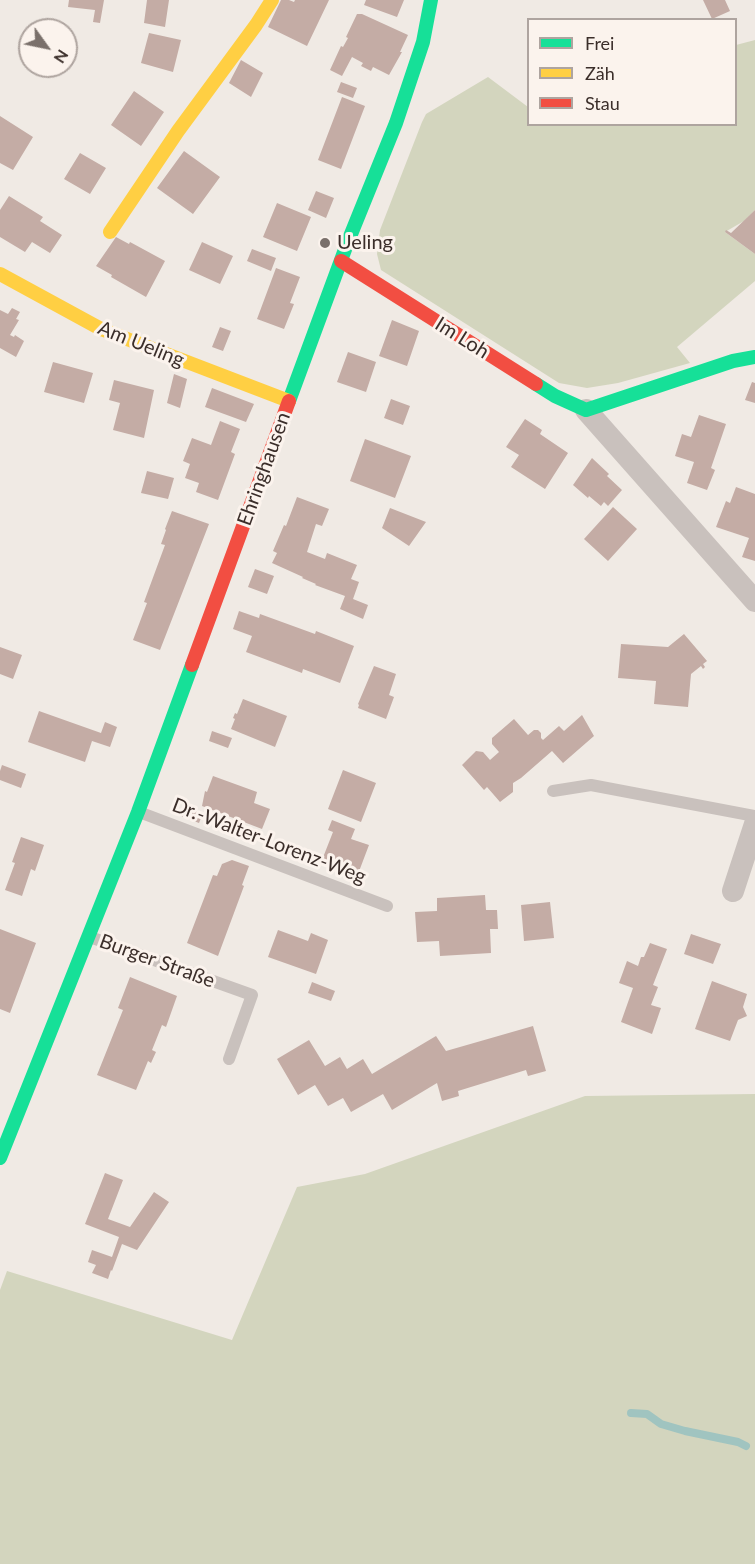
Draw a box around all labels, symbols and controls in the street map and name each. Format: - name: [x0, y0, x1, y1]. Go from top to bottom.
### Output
- north arrow: [18, 18, 78, 78]
- legend: [527, 18, 737, 126]
- text: Frei: [585, 32, 614, 54]
- text: N: [51, 47, 73, 67]
- text: Zäh: [585, 62, 615, 84]
- text: Stau: [585, 92, 620, 114]
- place label: Ueling: [337, 231, 393, 255]
- marker: Ueling: [318, 236, 332, 250]
- street label: Im Loh: [431, 312, 493, 364]
- street label: Am Ueling: [94, 316, 188, 372]
- street label: Ehringhausen: [232, 409, 296, 529]
- street label: Dr.-Walter-Lorenz-Weg: [169, 793, 369, 889]
- street label: Burger Straße: [96, 929, 218, 993]

